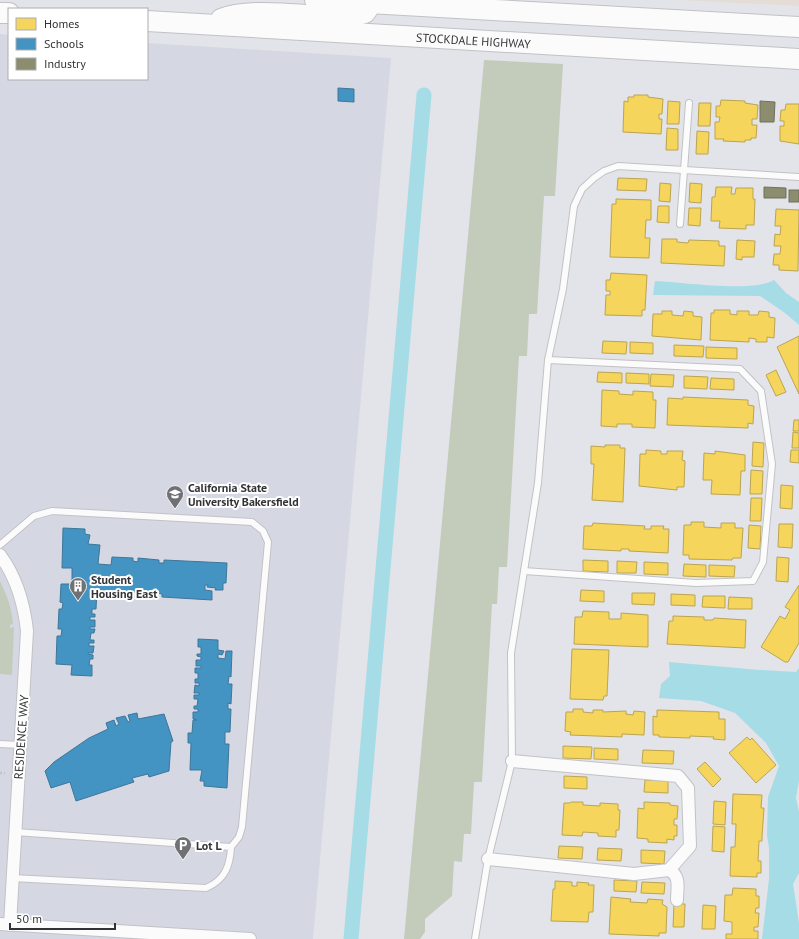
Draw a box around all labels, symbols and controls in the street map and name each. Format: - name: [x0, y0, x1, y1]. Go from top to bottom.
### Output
- legend: [8, 8, 148, 80]
- text: Homes: [44, 16, 79, 31]
- street label: STOCKDALE HIGHWAY: [416, 29, 532, 51]
- text: Schools: [44, 36, 84, 51]
- text: Industry: [44, 56, 86, 71]
- place label: California State University Bakersfield: [188, 480, 299, 509]
- school or university icon: California State University Bakersfield: [165, 484, 185, 509]
- place label: Student Housing East: [91, 572, 158, 601]
- building icon: Student Housing East: [68, 576, 88, 601]
- street label: RESIDENCE WAY: [11, 694, 31, 780]
- parking icon: Lot L: [173, 835, 193, 860]
- place label: Lot L: [196, 838, 222, 853]
- scale bar: [10, 905, 115, 931]
- text: 50 m: [16, 911, 42, 926]

